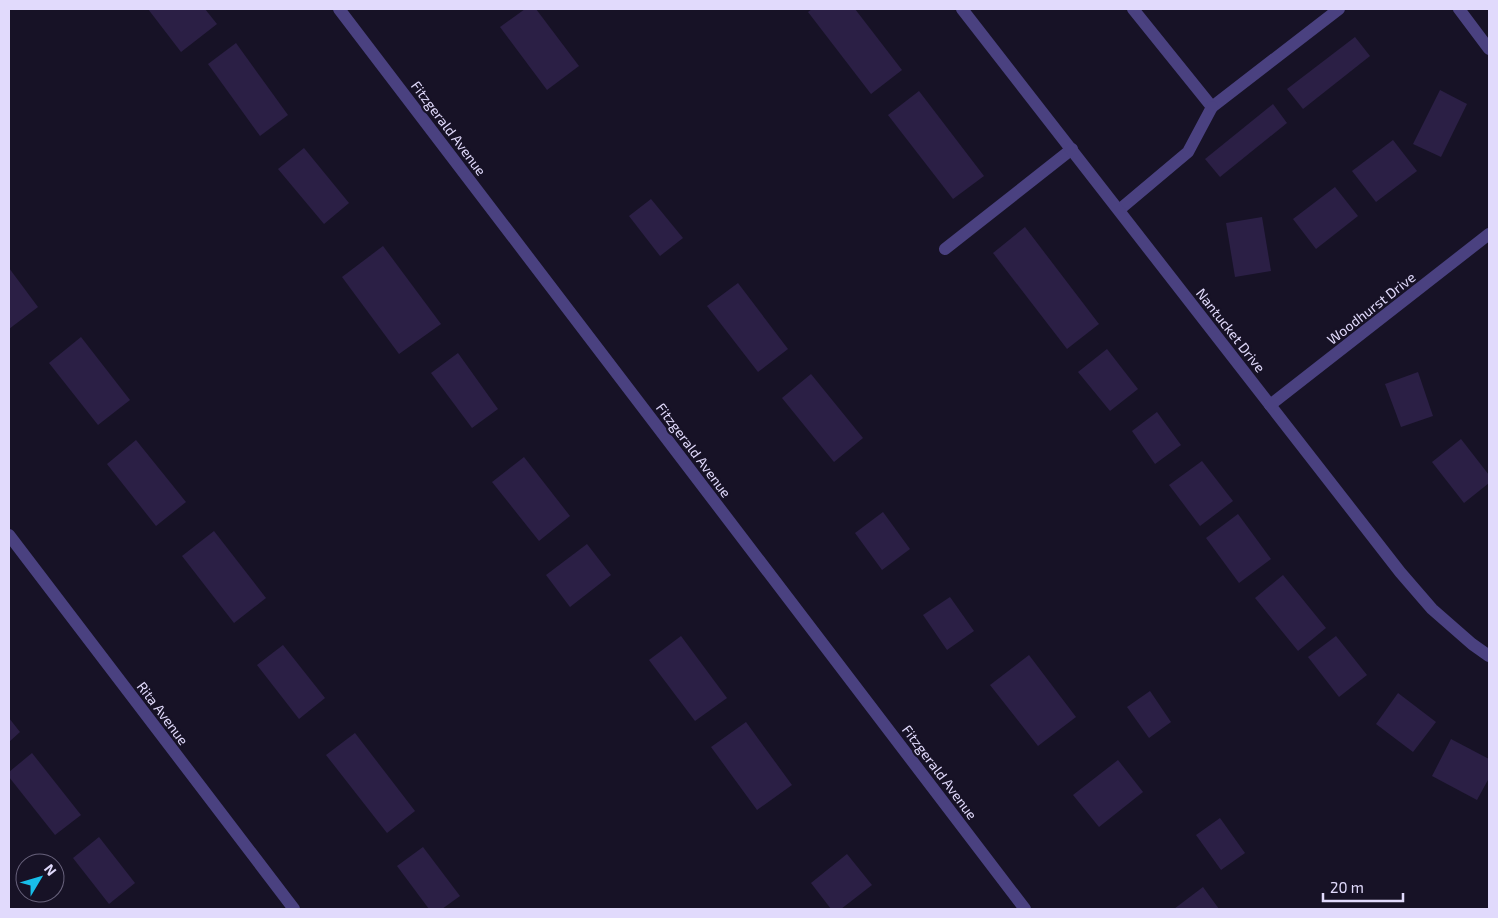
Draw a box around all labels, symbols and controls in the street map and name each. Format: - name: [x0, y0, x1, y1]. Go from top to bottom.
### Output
- street label: Fitzgerald Avenue: [408, 77, 490, 179]
- street label: Woodhurst Drive: [1323, 268, 1419, 348]
- street label: Nantucket Drive: [1193, 285, 1269, 375]
- street label: Fitzgerald Avenue: [653, 399, 735, 501]
- street label: Rita Avenue: [134, 678, 192, 748]
- street label: Fitzgerald Avenue: [899, 721, 981, 823]
- north arrow: [15, 853, 65, 903]
- text: N: [41, 860, 60, 879]
- scale bar: [1323, 870, 1403, 902]
- text: 20 m: [1330, 878, 1364, 896]

